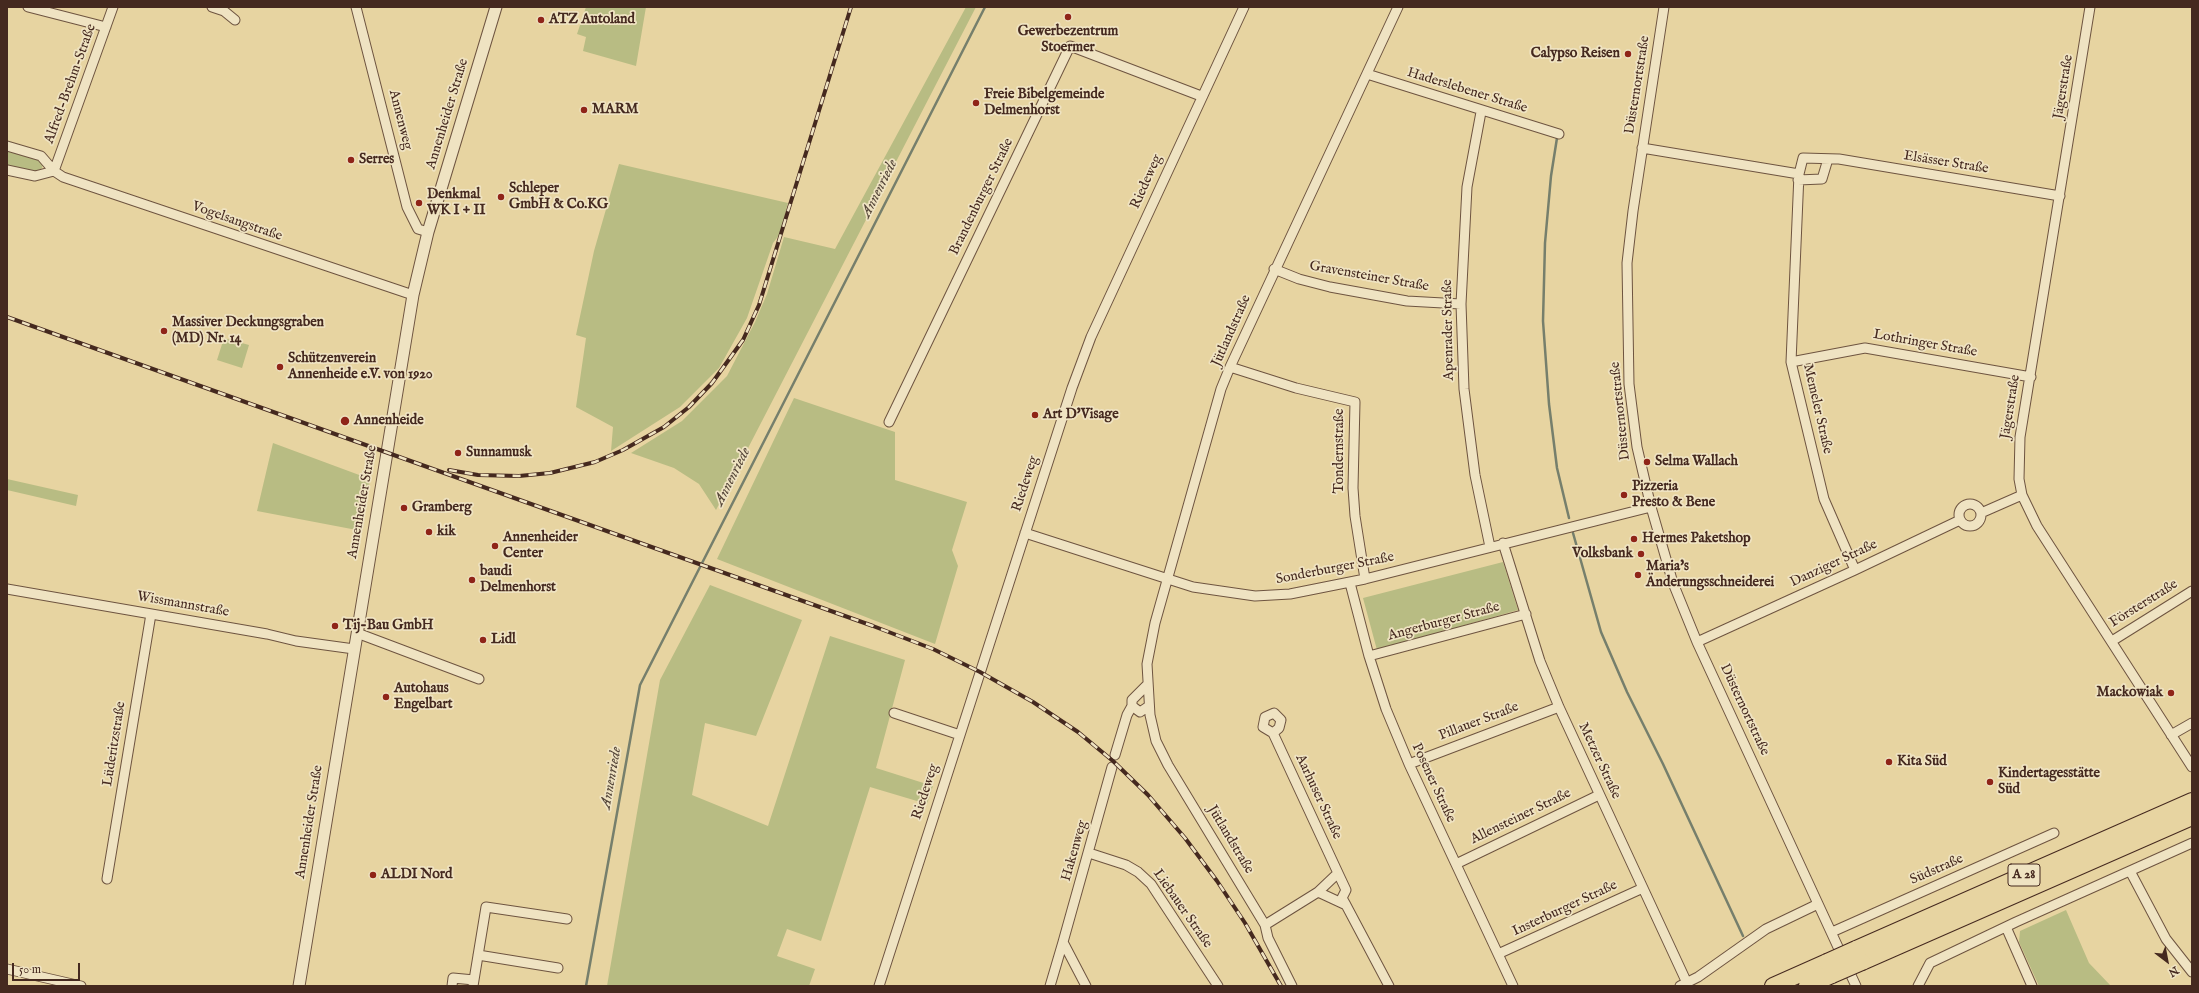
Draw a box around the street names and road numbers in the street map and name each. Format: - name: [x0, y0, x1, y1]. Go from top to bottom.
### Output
- street label: Alfred-Brehm-Straße: [42, 22, 100, 146]
- street label: Düsternortstraße: [1622, 35, 1654, 135]
- street label: Jägerstraße: [2051, 54, 2077, 120]
- street label: Annenheider Straße: [423, 57, 473, 171]
- street label: Haderslebener Straße: [1405, 65, 1529, 117]
- street label: Annenweg: [384, 88, 416, 152]
- street label: Brandenburger Straße: [946, 136, 1018, 258]
- street label: Elsässer Straße: [1902, 148, 1990, 178]
- street label: Riedeweg: [1128, 152, 1166, 212]
- street label: Vogelsangstraße: [190, 199, 284, 245]
- street label: Gravensteiner Straße: [1308, 258, 1430, 296]
- street label: Apenrader Straße: [1440, 279, 1458, 381]
- street label: Jütlandstraße: [1209, 293, 1255, 369]
- street label: Lothringer Straße: [1872, 327, 1978, 361]
- street label: Düsternortstraße: [1607, 361, 1635, 461]
- street label: Memeler Straße: [1798, 362, 1836, 456]
- street label: Jägerstraße: [1998, 374, 2024, 440]
- street label: Tondernstraße: [1332, 409, 1348, 493]
- street label: Annenheider Straße: [345, 444, 381, 560]
- street label: Riedeweg: [1009, 454, 1043, 514]
- street label: Danziger Straße: [1788, 537, 1880, 591]
- street label: Sonderburger Straße: [1274, 549, 1396, 589]
- street label: Försterstraße: [2107, 576, 2181, 632]
- street label: Wissmannstraße: [136, 589, 230, 621]
- street label: Angerburger Straße: [1386, 599, 1502, 645]
- street label: Düsternortstraße: [1715, 661, 1773, 759]
- street label: Pillauer Straße: [1437, 699, 1521, 745]
- street label: Lüderitzstraße: [100, 700, 130, 788]
- street label: Metzer Straße: [1574, 720, 1624, 802]
- street label: Posener Straße: [1407, 741, 1459, 825]
- street label: Aarhuser Straße: [1291, 752, 1345, 842]
- street label: Riedeweg: [909, 762, 943, 822]
- street label: Annenheider Straße: [293, 764, 327, 880]
- street label: Allensteiner Straße: [1468, 785, 1574, 849]
- street label: Jütlandstraße: [1203, 803, 1257, 877]
- street label: Hakenweg: [1058, 819, 1092, 883]
- street label: Südstraße: [1908, 851, 1966, 889]
- road number: A 28: [2008, 864, 2040, 886]
- street label: Liebauer Straße: [1149, 866, 1215, 952]
- street label: Insterburger Straße: [1510, 877, 1620, 941]

